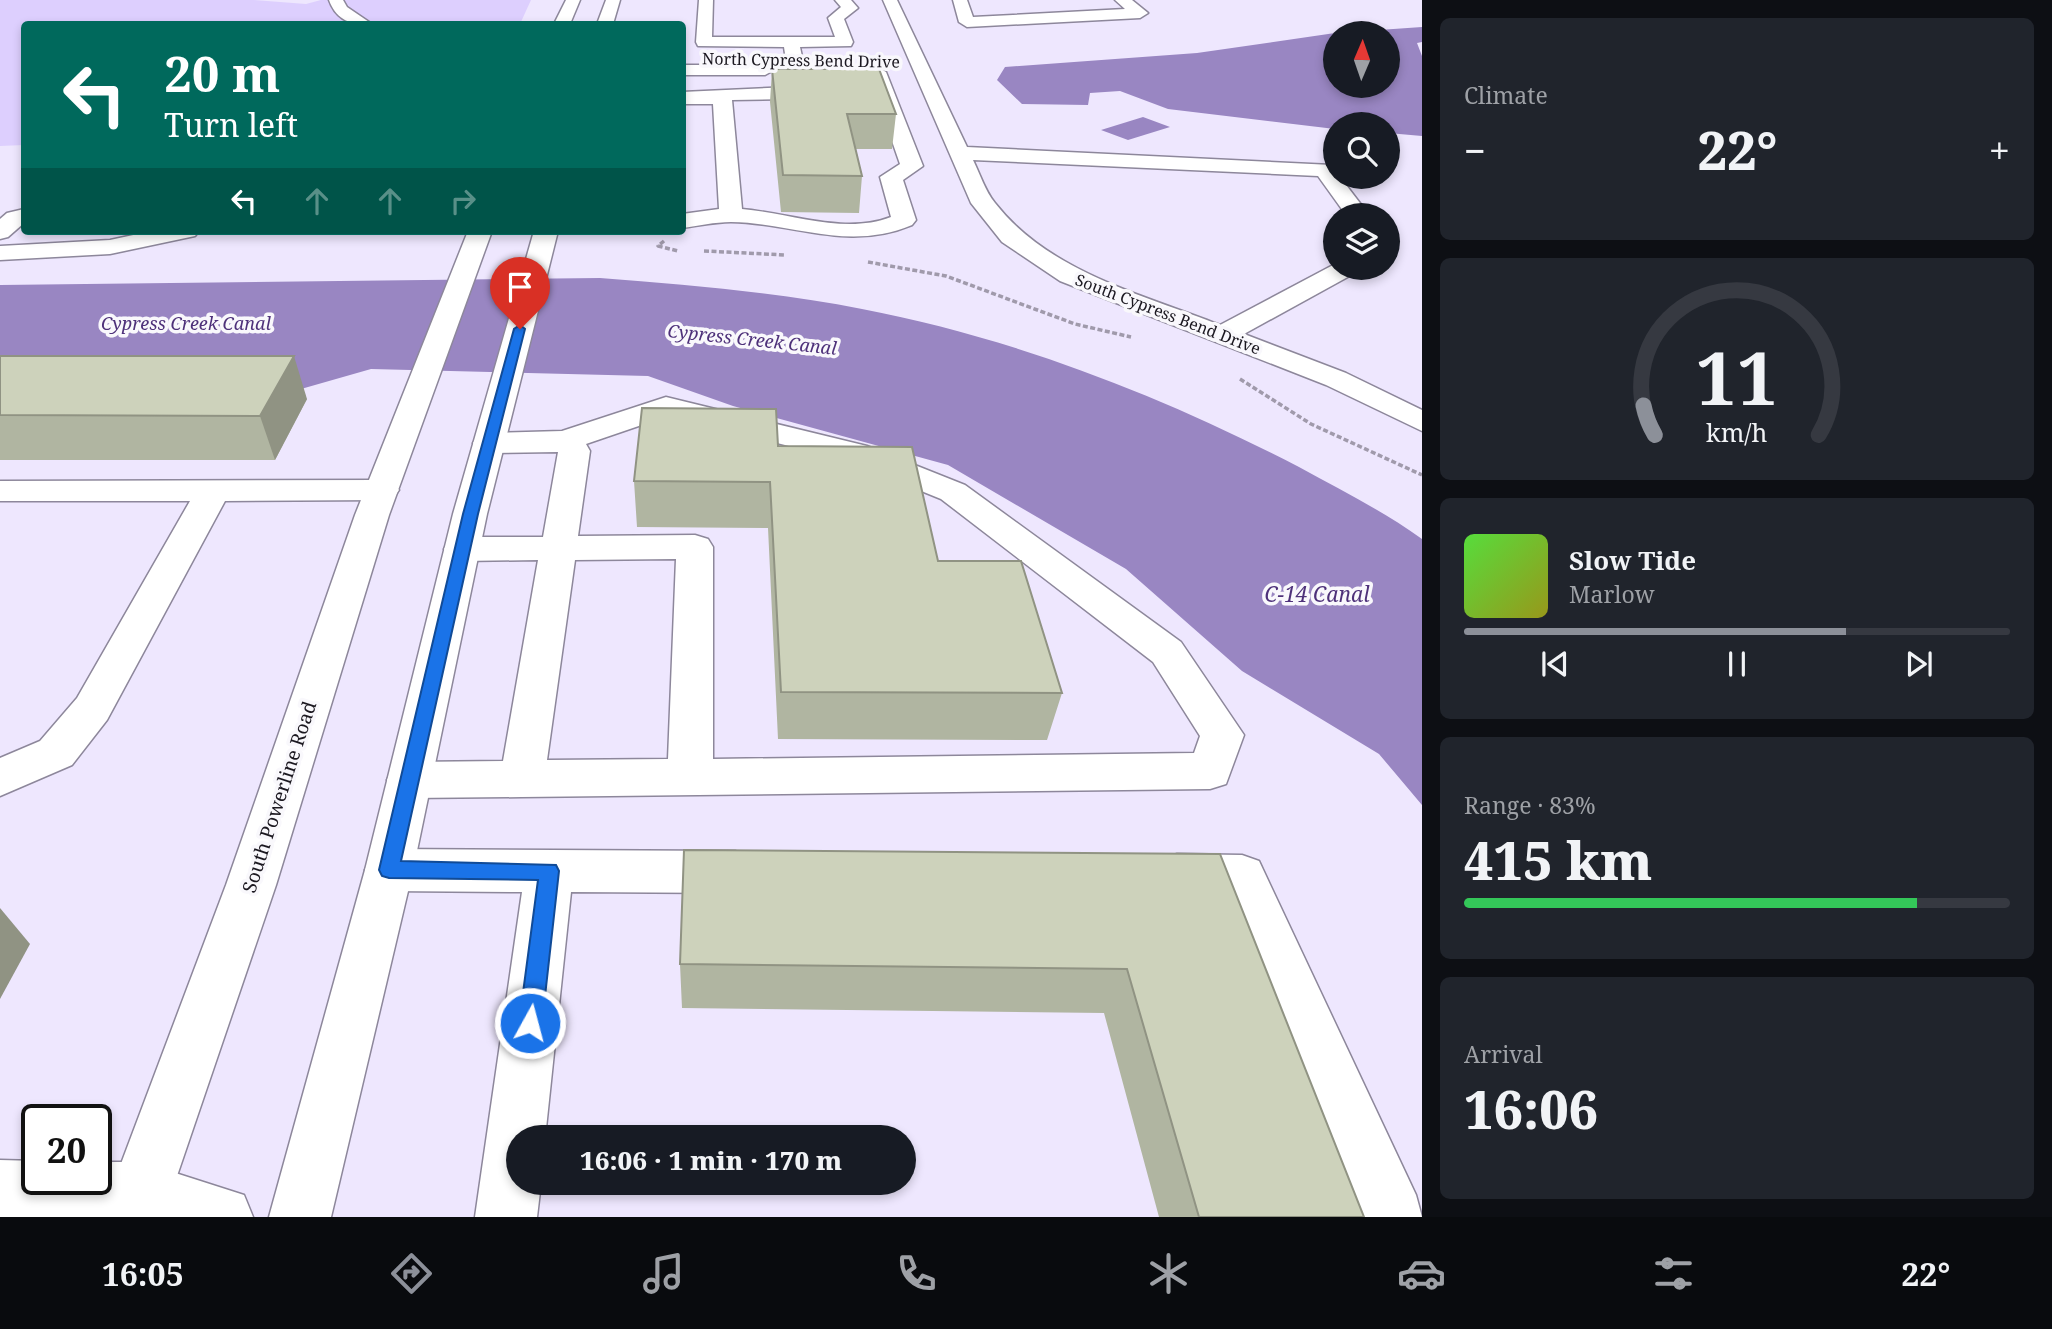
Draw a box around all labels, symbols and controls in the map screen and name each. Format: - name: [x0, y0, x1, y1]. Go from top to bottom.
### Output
- north arrow: [1323, 21, 1400, 98]
- map controls: [1323, 21, 1400, 280]
- text: 20 m: [164, 40, 280, 106]
- street label: North Cypress Bend Drive: [702, 47, 900, 73]
- icon: left: [49, 49, 140, 140]
- text: Climate: [1464, 79, 1548, 111]
- text: Turn left: [164, 103, 298, 146]
- button: search: [1323, 112, 1400, 189]
- text: 22°: [1697, 114, 1777, 185]
- text: −: [1464, 124, 1486, 176]
- text: +: [1989, 124, 2010, 176]
- icon: left: [225, 182, 263, 220]
- icon: ahead: [298, 182, 336, 220]
- icon: ahead: [371, 182, 409, 220]
- icon: right: [444, 182, 482, 220]
- button: layers: [1323, 203, 1400, 280]
- pin: [490, 257, 550, 329]
- icon: arrive: [501, 268, 539, 306]
- street label: South Cypress Bend Drive: [1072, 268, 1264, 360]
- water label: Cypress Creek Canal: [101, 311, 271, 335]
- water label: Cypress Creek Canal: [666, 318, 838, 360]
- text: 11: [1696, 327, 1778, 426]
- text: km/h: [1706, 414, 1768, 448]
- text: Slow Tide: [1569, 542, 1696, 578]
- text: Marlow: [1569, 578, 1655, 610]
- water label: C-14 Canal: [1264, 580, 1370, 608]
- icon: previous: [1536, 645, 1574, 683]
- icon: pause: [1718, 645, 1756, 683]
- icon: next: [1900, 645, 1938, 683]
- street label: South Powerline Road: [236, 698, 322, 896]
- text: Range · 83%: [1464, 789, 1596, 821]
- text: 415 km: [1464, 824, 1652, 895]
- position arrow: [493, 986, 567, 1060]
- text: Arrival: [1464, 1038, 1543, 1070]
- text: 16:06: [1464, 1073, 1598, 1144]
- speed limit sign: 20: [21, 1104, 112, 1195]
- text: 16:06 · 1 min · 170 m: [580, 1142, 842, 1178]
- icon: directions: [387, 1249, 436, 1298]
- icon: music: [639, 1249, 688, 1298]
- icon: phone: [892, 1249, 941, 1298]
- icon: climate: [1144, 1249, 1193, 1298]
- icon: car: [1397, 1249, 1446, 1298]
- icon: filters: [1649, 1249, 1698, 1298]
- text: 16:05: [102, 1252, 184, 1295]
- text: 22°: [1901, 1252, 1950, 1295]

